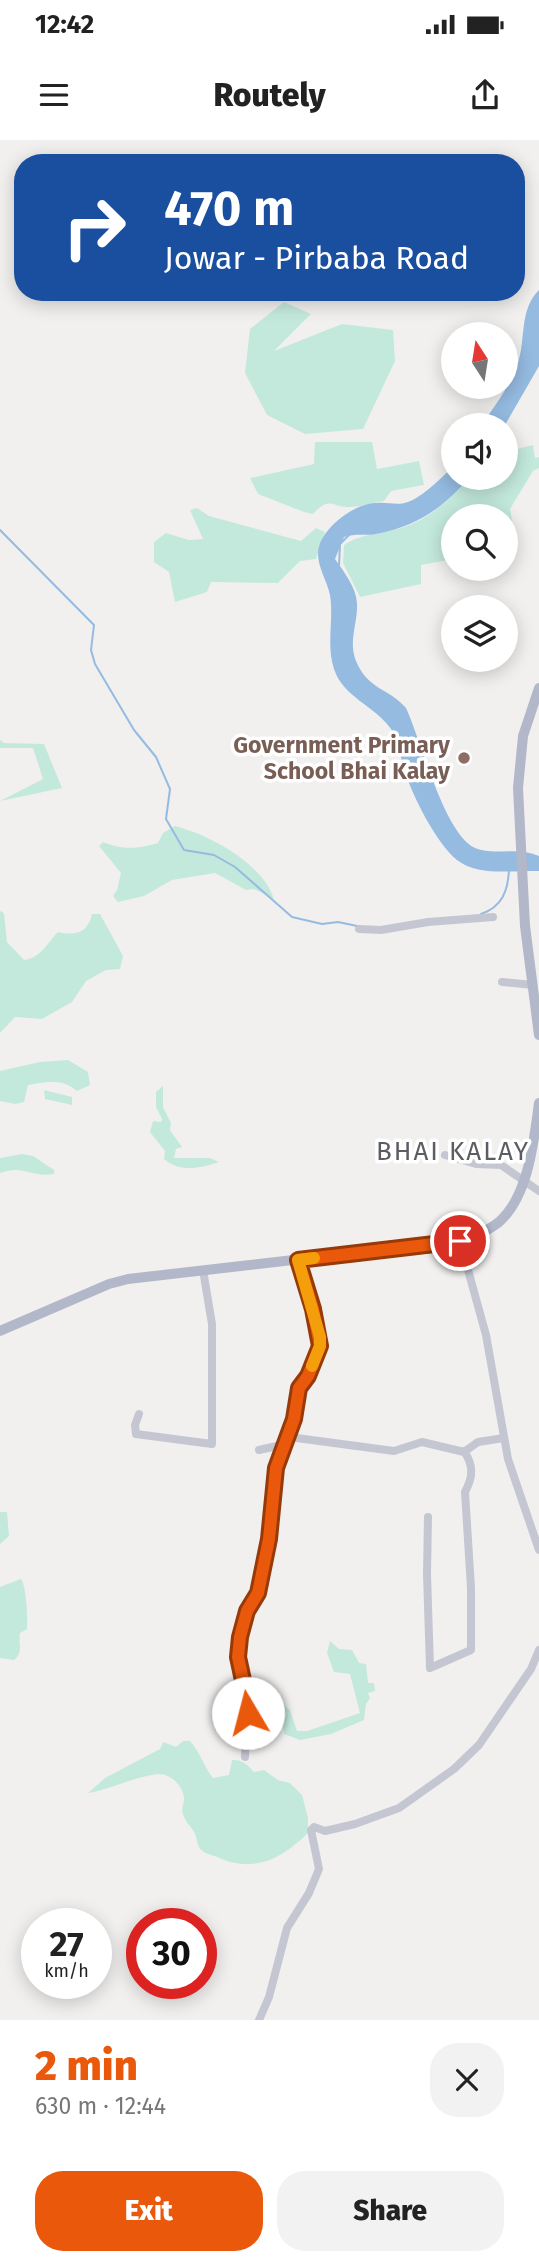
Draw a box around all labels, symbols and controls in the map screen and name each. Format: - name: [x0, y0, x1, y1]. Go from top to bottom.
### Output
- text: 12:42: [35, 9, 94, 40]
- icon: menu: [35, 76, 73, 114]
- text: Routely: [213, 76, 326, 114]
- icon: share: [466, 76, 504, 114]
- text: 470 m: [164, 179, 294, 238]
- icon: right: [49, 182, 140, 273]
- text: Jowar - Pirbaba Road: [164, 239, 469, 277]
- north arrow: [441, 322, 518, 399]
- map controls: [441, 322, 518, 672]
- button: sound: [441, 413, 518, 490]
- button: search: [441, 504, 518, 581]
- button: layers: [441, 595, 518, 672]
- place label: Government Primary School Bhai Kalay: [233, 731, 451, 785]
- marker: Government Primary School Bhai Kalay: [456, 750, 472, 766]
- district label: BHAI KALAY: [376, 1136, 530, 1167]
- pin: [430, 1211, 490, 1271]
- icon: arrive: [441, 1222, 479, 1260]
- position arrow: [211, 1676, 285, 1750]
- speed limit sign: 30: [126, 1908, 217, 1999]
- text: 27: [49, 1923, 84, 1965]
- text: km/h: [44, 1960, 89, 1982]
- text: 2 min: [35, 2041, 138, 2091]
- button: close: [430, 2043, 504, 2117]
- text: 630 m · 12:44: [35, 2092, 166, 2120]
- button: Exit: [35, 2171, 263, 2251]
- button: Share: [277, 2171, 504, 2251]

